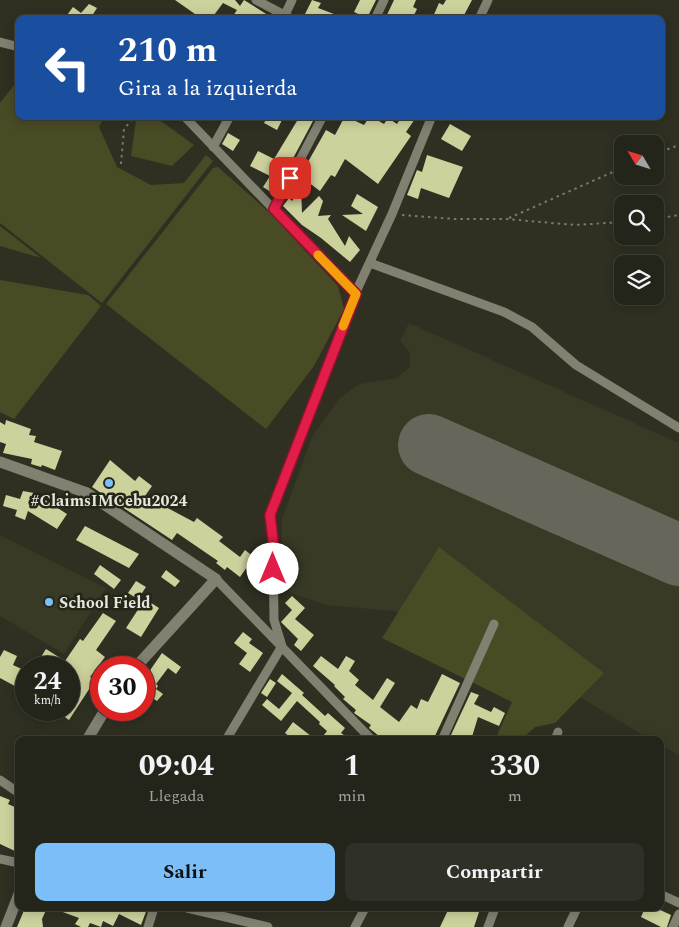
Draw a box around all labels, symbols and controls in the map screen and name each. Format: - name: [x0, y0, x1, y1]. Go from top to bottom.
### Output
- text: 210 m: [118, 24, 217, 77]
- icon: left: [35, 35, 100, 100]
- text: Gira a la izquierda: [118, 72, 297, 105]
- north arrow: [614, 135, 664, 185]
- map controls: [614, 135, 664, 305]
- pin: [269, 157, 311, 199]
- icon: arrive: [276, 164, 304, 192]
- button: search: [614, 195, 664, 245]
- button: layers: [614, 255, 664, 305]
- marker: #ClaimsIMCebu2024: [103, 477, 115, 489]
- place label: #ClaimsIMCebu2024: [31, 489, 187, 513]
- position arrow: [246, 542, 298, 594]
- place label: School Field: [59, 591, 151, 615]
- marker: School Field: [43, 596, 55, 608]
- speed limit sign: 30: [90, 656, 155, 721]
- text: 24: [33, 663, 62, 701]
- text: km/h: [34, 691, 61, 710]
- text: 09:04: [139, 743, 214, 789]
- text: 1: [343, 743, 360, 789]
- text: 330: [490, 743, 540, 789]
- text: Llegada: [149, 784, 204, 808]
- text: min: [338, 784, 366, 808]
- text: m: [508, 784, 522, 808]
- button: Salir: [35, 843, 335, 901]
- button: Compartir: [345, 843, 644, 901]

